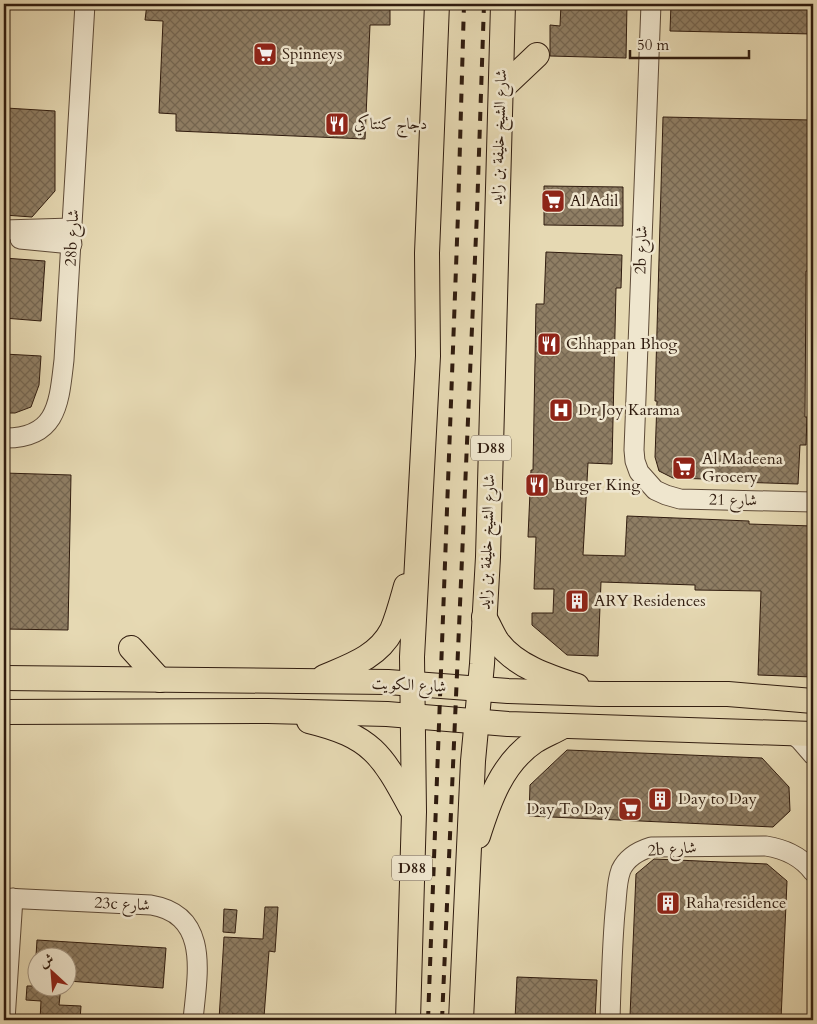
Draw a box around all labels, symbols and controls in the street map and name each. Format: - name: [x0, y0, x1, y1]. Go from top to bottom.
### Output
- scale bar: [630, 28, 748, 60]
- text: 50 m: [637, 35, 669, 55]
- supermarket icon: Spinneys: [252, 41, 278, 67]
- place label: Spinneys: [282, 43, 342, 65]
- street label: شارع الشيخ خليفة بن زايد: [486, 69, 515, 205]
- restaurant icon: دجاج كنتاكي: [324, 111, 350, 137]
- place label: دجاج كنتاكي: [354, 113, 427, 138]
- supermarket icon: Al Adil: [540, 188, 566, 214]
- place label: Al Adil: [570, 190, 618, 212]
- street label: 28b شارع: [60, 209, 86, 267]
- street label: 2b شارع: [629, 225, 655, 275]
- restaurant icon: Chhappan Bhog: [536, 331, 562, 357]
- place label: Chhappan Bhog: [566, 333, 677, 355]
- hospital icon: Dr Joy Karama: [548, 397, 574, 423]
- place label: Dr Joy Karama: [578, 399, 680, 421]
- road number: D88: [471, 436, 511, 460]
- place label: Al Madeena Grocery: [702, 448, 783, 488]
- supermarket icon: Al Madeena Grocery: [671, 455, 697, 481]
- restaurant icon: Burger King: [524, 472, 550, 498]
- street label: شارع الشيخ خليفة بن زايد: [474, 474, 503, 610]
- place label: Burger King: [554, 474, 640, 496]
- street label: شارع 21: [709, 489, 757, 513]
- building icon: ARY Residences: [564, 588, 590, 614]
- place label: ARY Residences: [594, 590, 706, 612]
- street label: شارع الكويت: [371, 672, 447, 700]
- building icon: Day to Day: [647, 786, 673, 812]
- place label: Day to Day: [678, 788, 758, 810]
- supermarket icon: Day To Day: [617, 796, 643, 822]
- place label: Day To Day: [526, 798, 613, 820]
- street label: 2b شارع: [647, 836, 697, 864]
- road number: D88: [392, 856, 432, 880]
- building icon: Raha residence: [655, 890, 681, 916]
- street label: 23c شارع: [93, 892, 150, 918]
- place label: Raha residence: [686, 892, 786, 914]
- north arrow: [28, 946, 78, 996]
- text: ش: [36, 949, 57, 972]

